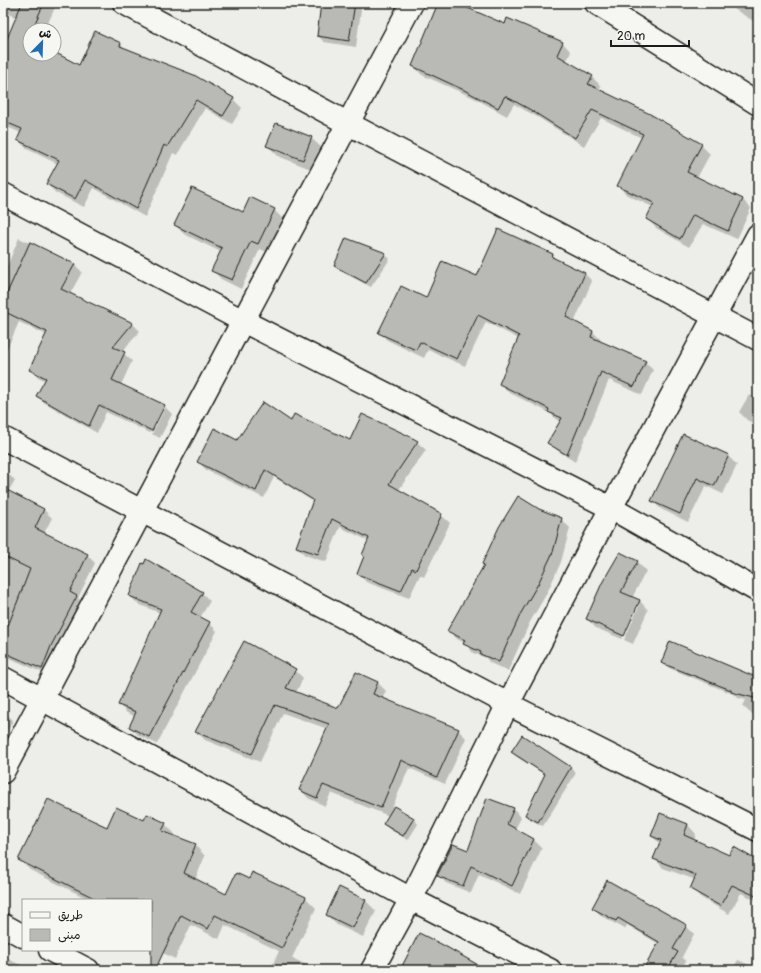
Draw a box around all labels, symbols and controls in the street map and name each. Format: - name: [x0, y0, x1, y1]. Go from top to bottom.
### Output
- north arrow: [22, 22, 62, 62]
- scale bar: [611, 22, 689, 48]
- text: ش: [38, 25, 54, 42]
- text: 20 m: [617, 29, 646, 44]
- legend: [22, 899, 152, 951]
- text: طريق: [58, 908, 83, 923]
- text: مبنى: [58, 928, 81, 943]

